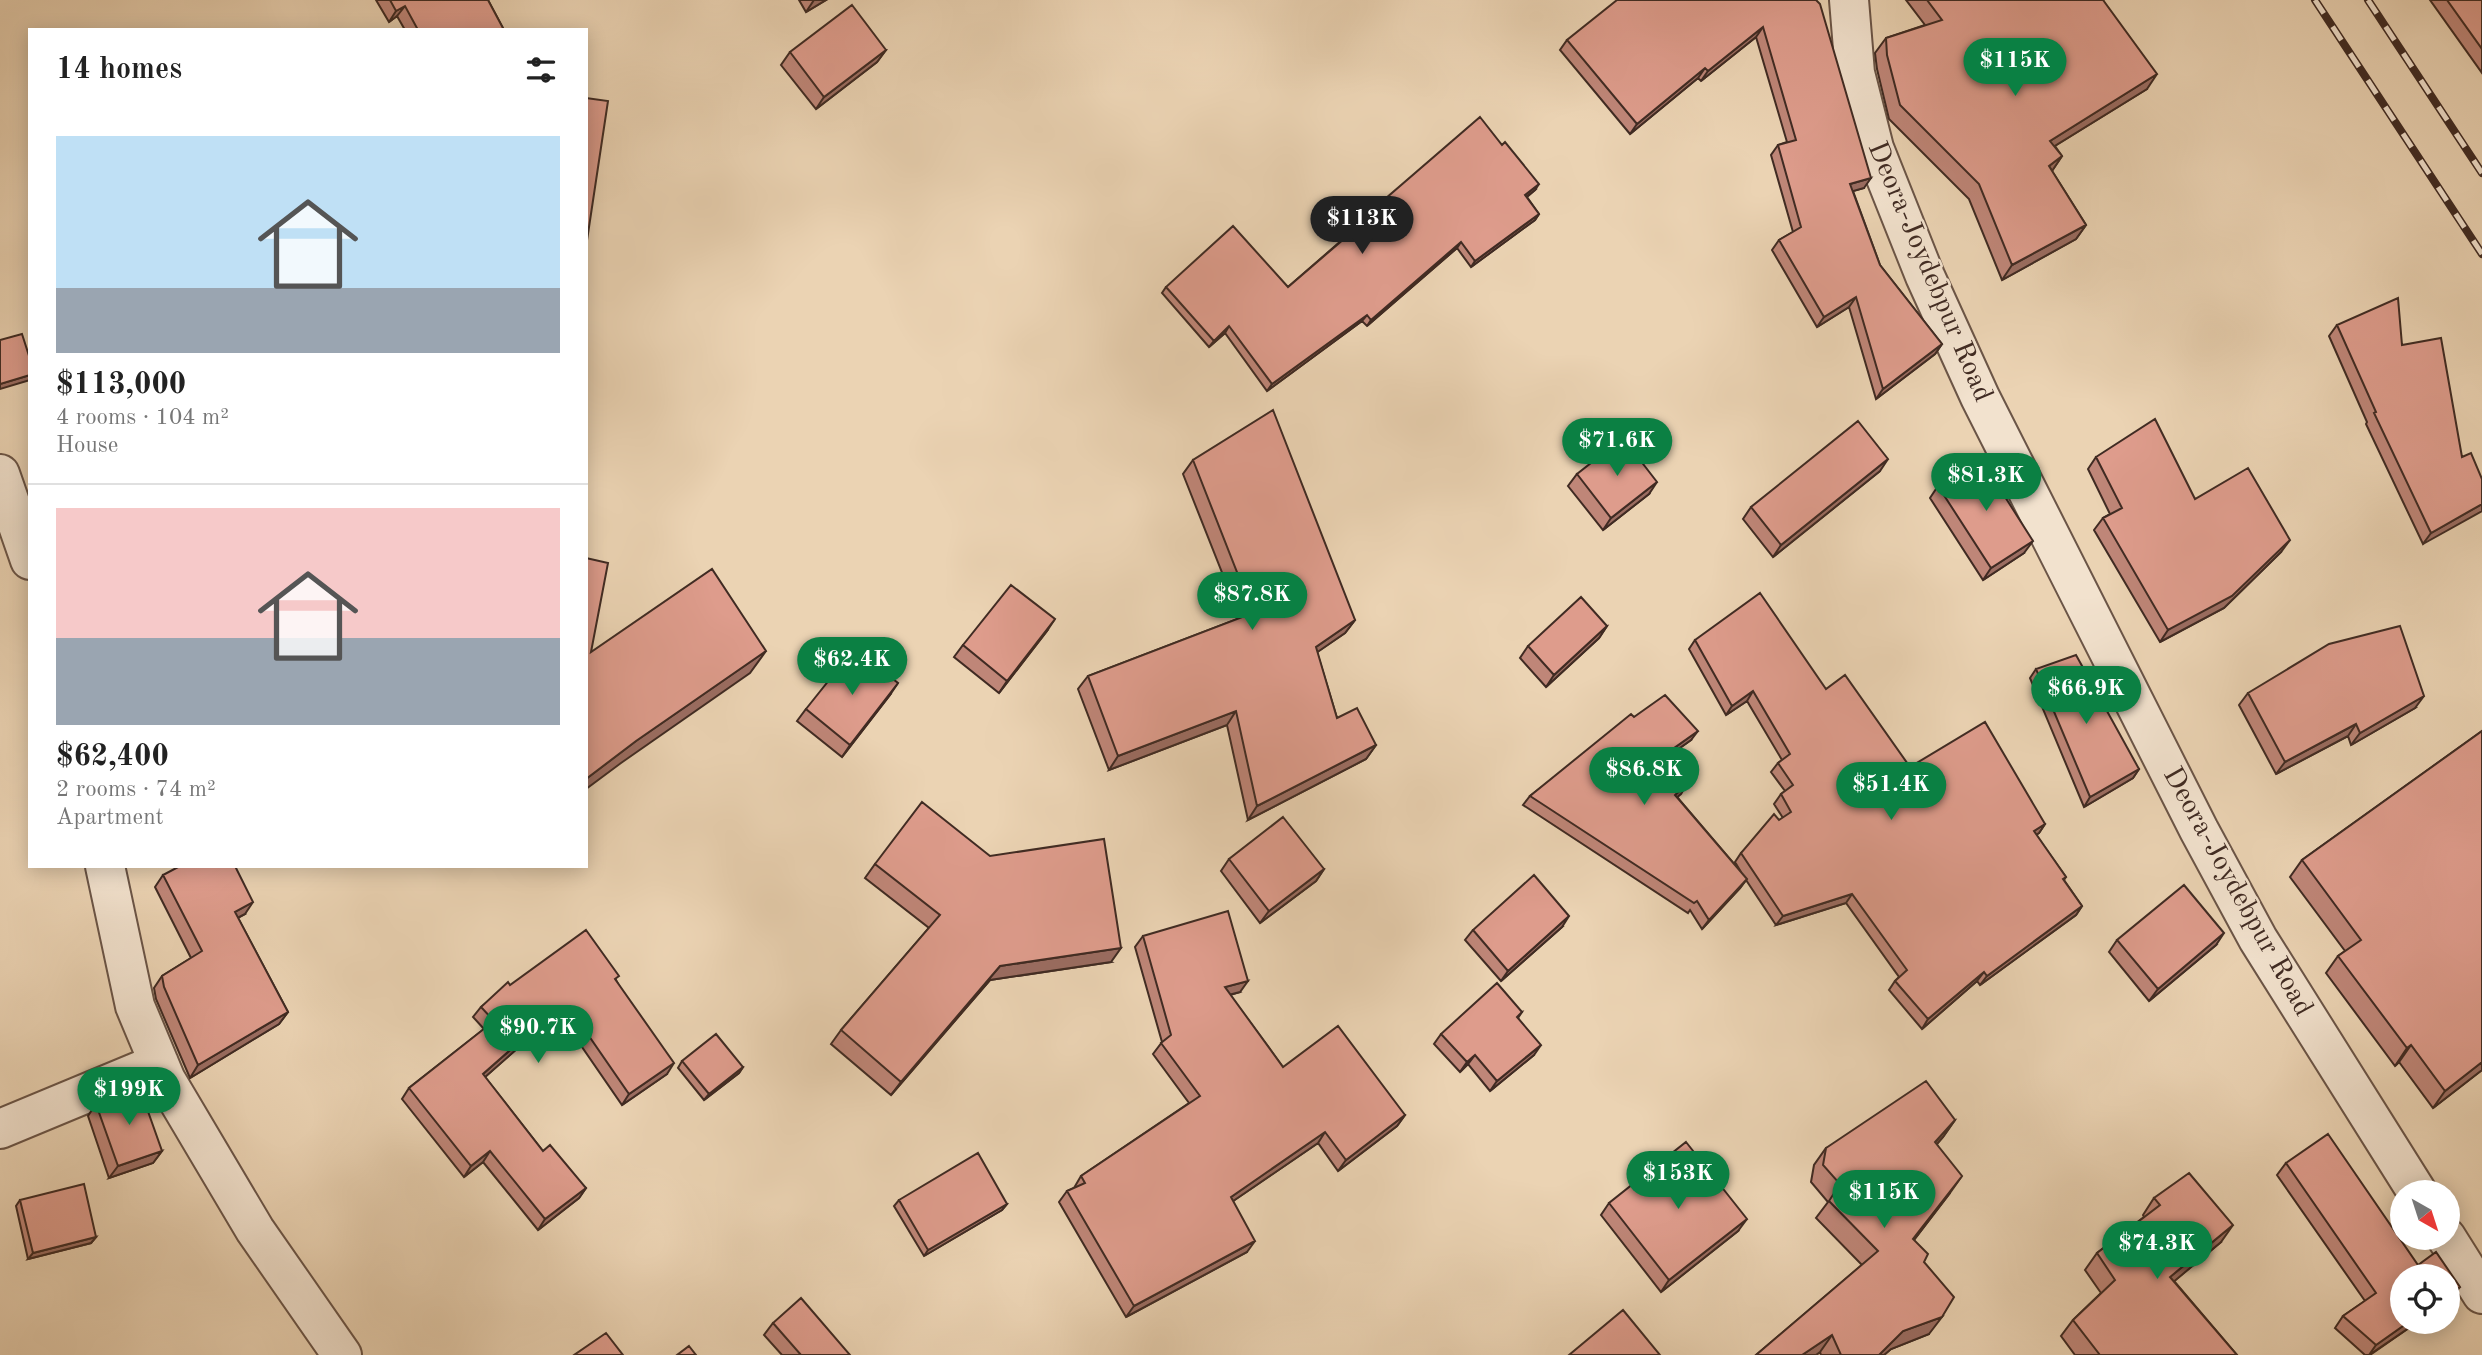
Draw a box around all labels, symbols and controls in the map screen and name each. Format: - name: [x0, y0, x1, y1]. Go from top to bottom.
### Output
- pin: $115K: [1966, 38, 2064, 98]
- text: $115K: [1979, 49, 2051, 72]
- icon: filters: [522, 51, 560, 89]
- text: 14 homes: [56, 55, 182, 85]
- street label: Deora-Joydebpur Road: [1861, 138, 1997, 406]
- icon: home: [245, 181, 371, 307]
- pin: $113K: [1313, 196, 1411, 256]
- text: $113K: [1326, 207, 1398, 230]
- text: $113,000: [56, 370, 186, 400]
- text: 4 rooms · 104 m²: [56, 406, 229, 429]
- pin: $71.6K: [1560, 419, 1674, 478]
- text: $71.6K: [1578, 429, 1656, 452]
- text: House: [56, 434, 118, 457]
- pin: $81.3K: [1929, 454, 2043, 513]
- text: $81.3K: [1947, 464, 2025, 487]
- icon: home: [245, 553, 371, 679]
- pin: $87.8K: [1195, 572, 1309, 632]
- text: $87.8K: [1213, 583, 1291, 606]
- pin: $62.4K: [795, 638, 909, 697]
- text: $62.4K: [813, 648, 891, 671]
- pin: $66.9K: [2029, 666, 2143, 726]
- text: $66.9K: [2047, 677, 2125, 700]
- text: $62,400: [56, 742, 169, 772]
- pin: $86.8K: [1587, 748, 1701, 807]
- text: $86.8K: [1605, 758, 1683, 781]
- pin: $51.4K: [1834, 762, 1948, 822]
- street label: Deora-Joydebpur Road: [2157, 763, 2317, 1021]
- text: $51.4K: [1852, 773, 1930, 796]
- text: 2 rooms · 74 m²: [56, 778, 216, 801]
- text: Apartment: [56, 806, 164, 829]
- pin: $90.7K: [481, 1006, 595, 1065]
- text: $90.7K: [499, 1016, 577, 1039]
- pin: $199K: [80, 1068, 178, 1127]
- text: $199K: [93, 1078, 165, 1101]
- pin: $153K: [1629, 1152, 1727, 1211]
- text: $153K: [1642, 1162, 1714, 1185]
- pin: $115K: [1835, 1170, 1933, 1230]
- north arrow: [2390, 1180, 2460, 1250]
- map controls: [2390, 1180, 2460, 1334]
- text: $115K: [1848, 1181, 1920, 1204]
- pin: $74.3K: [2100, 1222, 2214, 1281]
- text: $74.3K: [2118, 1232, 2196, 1255]
- button: locate: [2390, 1264, 2460, 1334]

